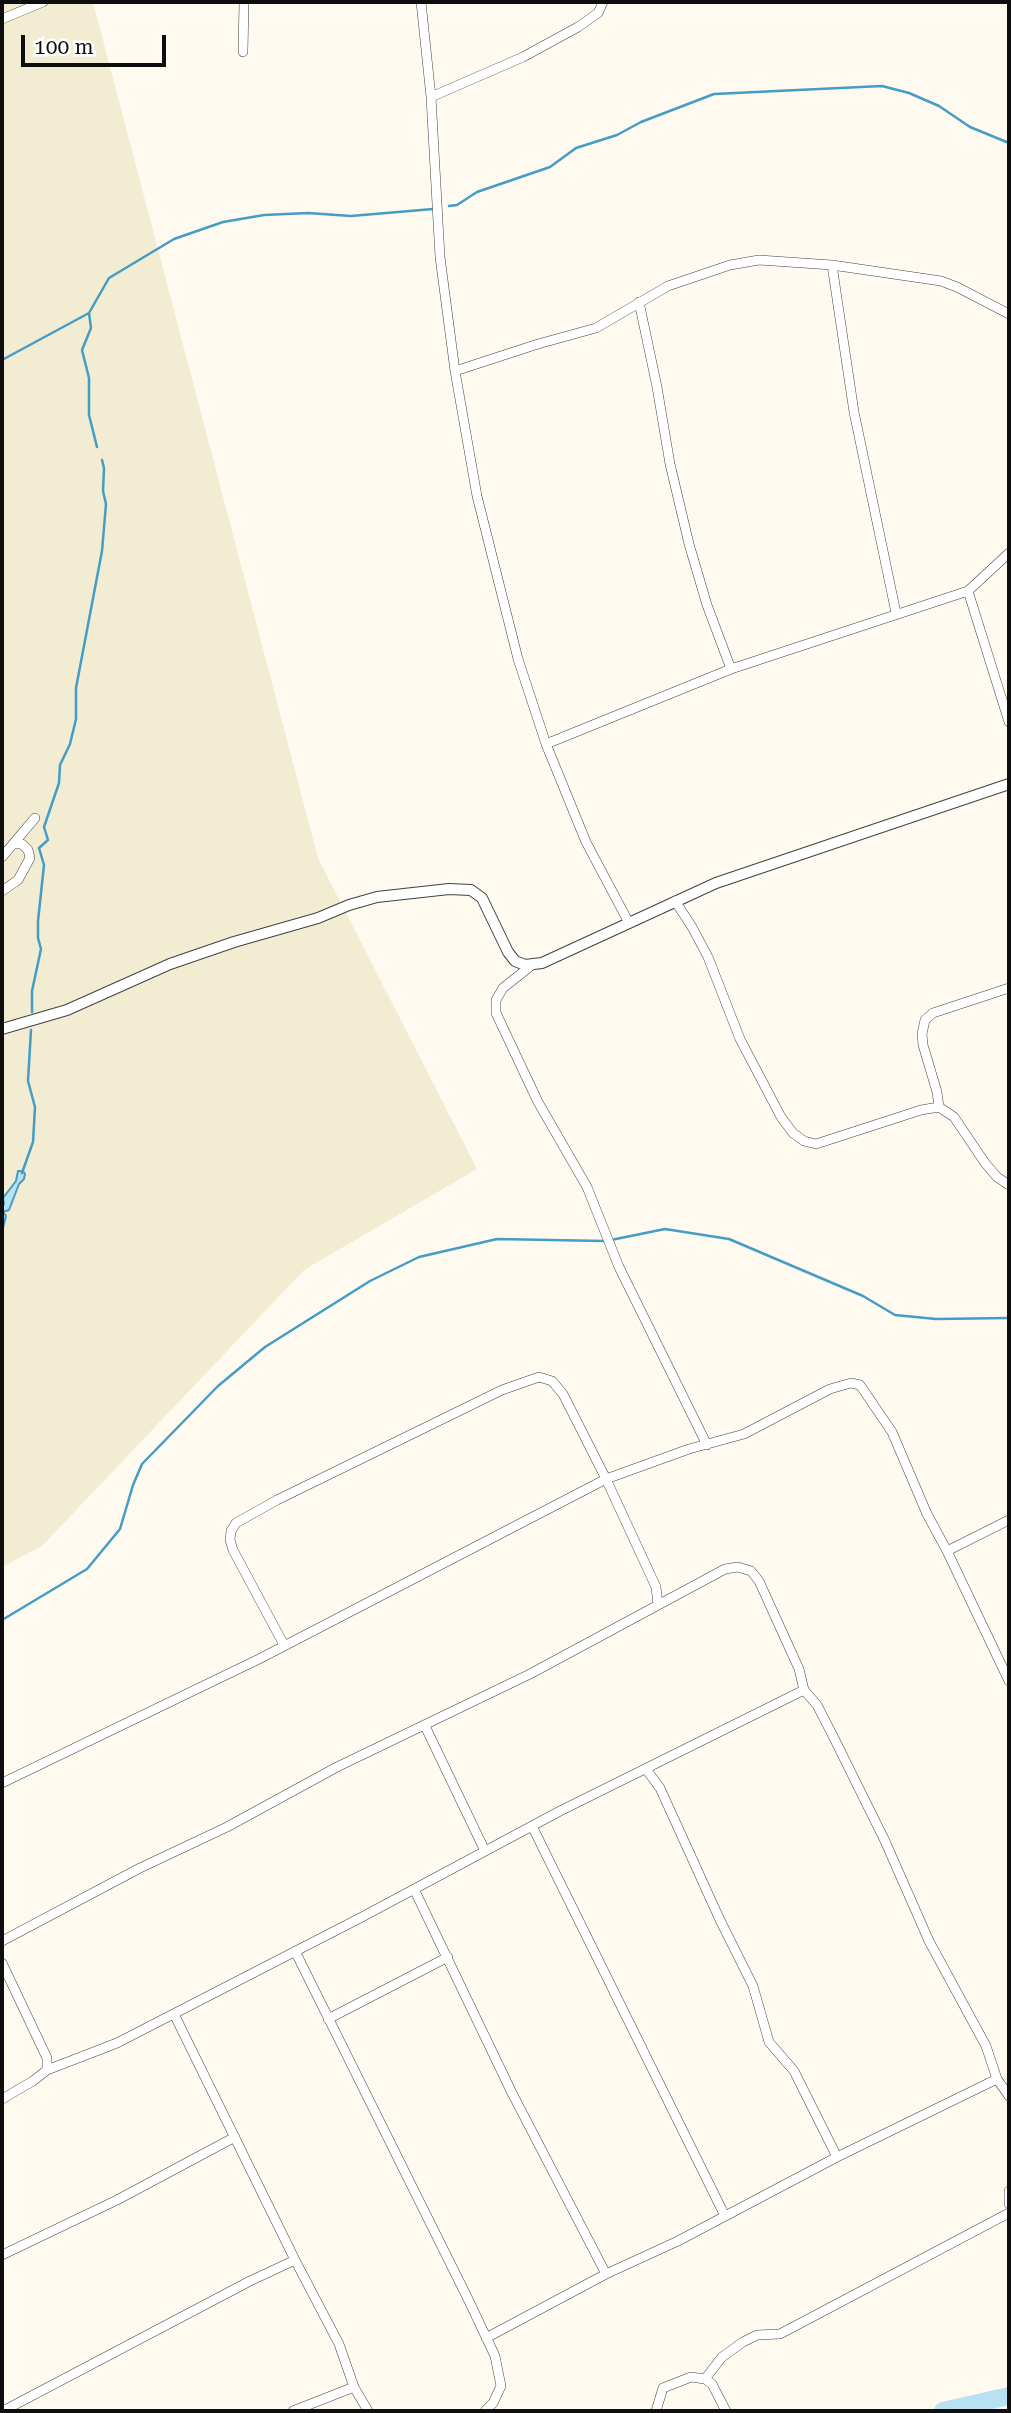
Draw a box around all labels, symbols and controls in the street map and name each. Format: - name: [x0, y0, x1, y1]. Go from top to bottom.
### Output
- scale bar: [24, 21, 170, 65]
- text: 100 m: [34, 35, 94, 59]

